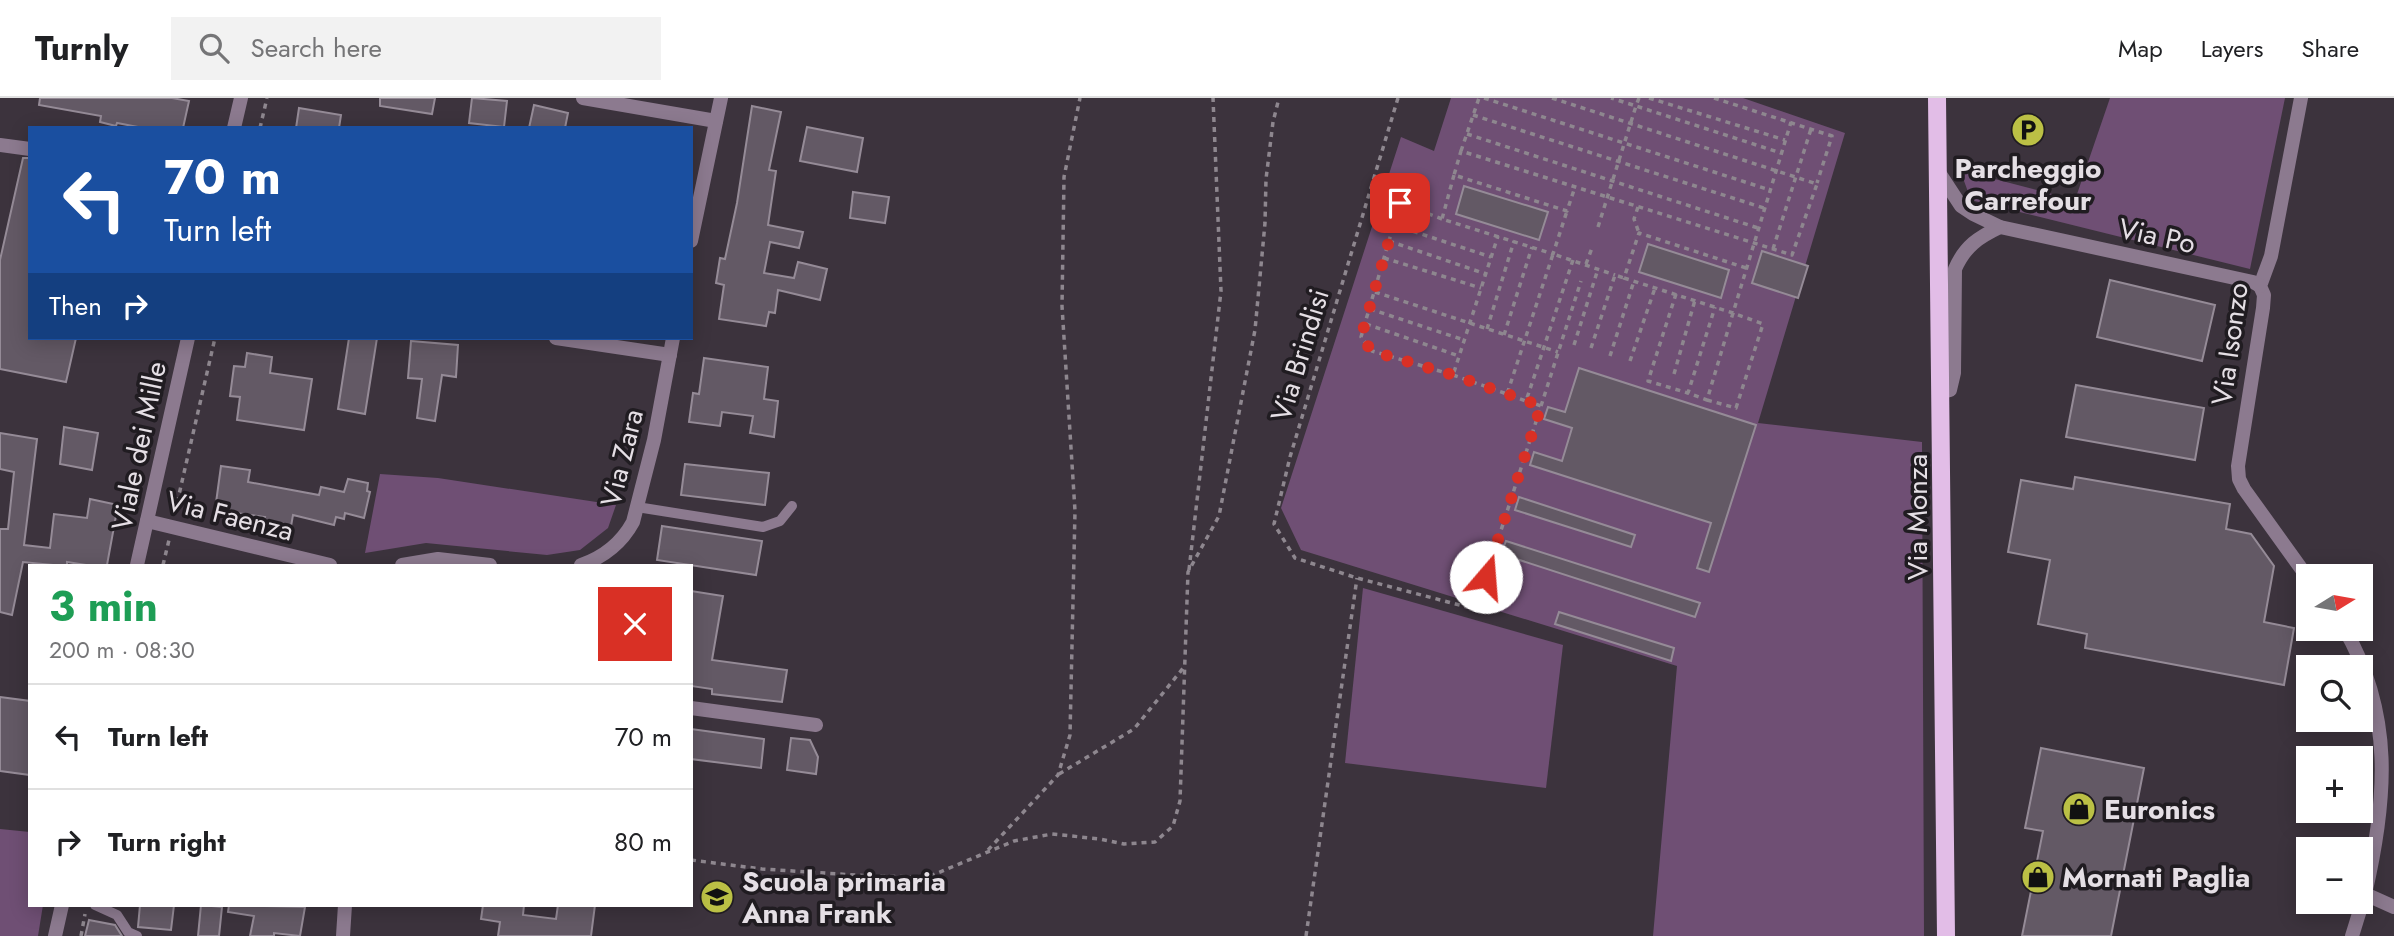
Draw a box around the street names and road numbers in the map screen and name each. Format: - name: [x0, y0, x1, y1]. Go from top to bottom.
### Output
- street label: Via Po: [2115, 208, 2199, 264]
- street label: Via Isonzo: [2201, 280, 2259, 408]
- street label: Via Brindisi: [1260, 284, 1340, 426]
- street label: Viale dei Mille: [101, 358, 177, 534]
- street label: Via Zara: [590, 405, 654, 511]
- street label: Via Monza: [1897, 454, 1938, 580]
- street label: Via Faenza: [162, 480, 298, 552]

